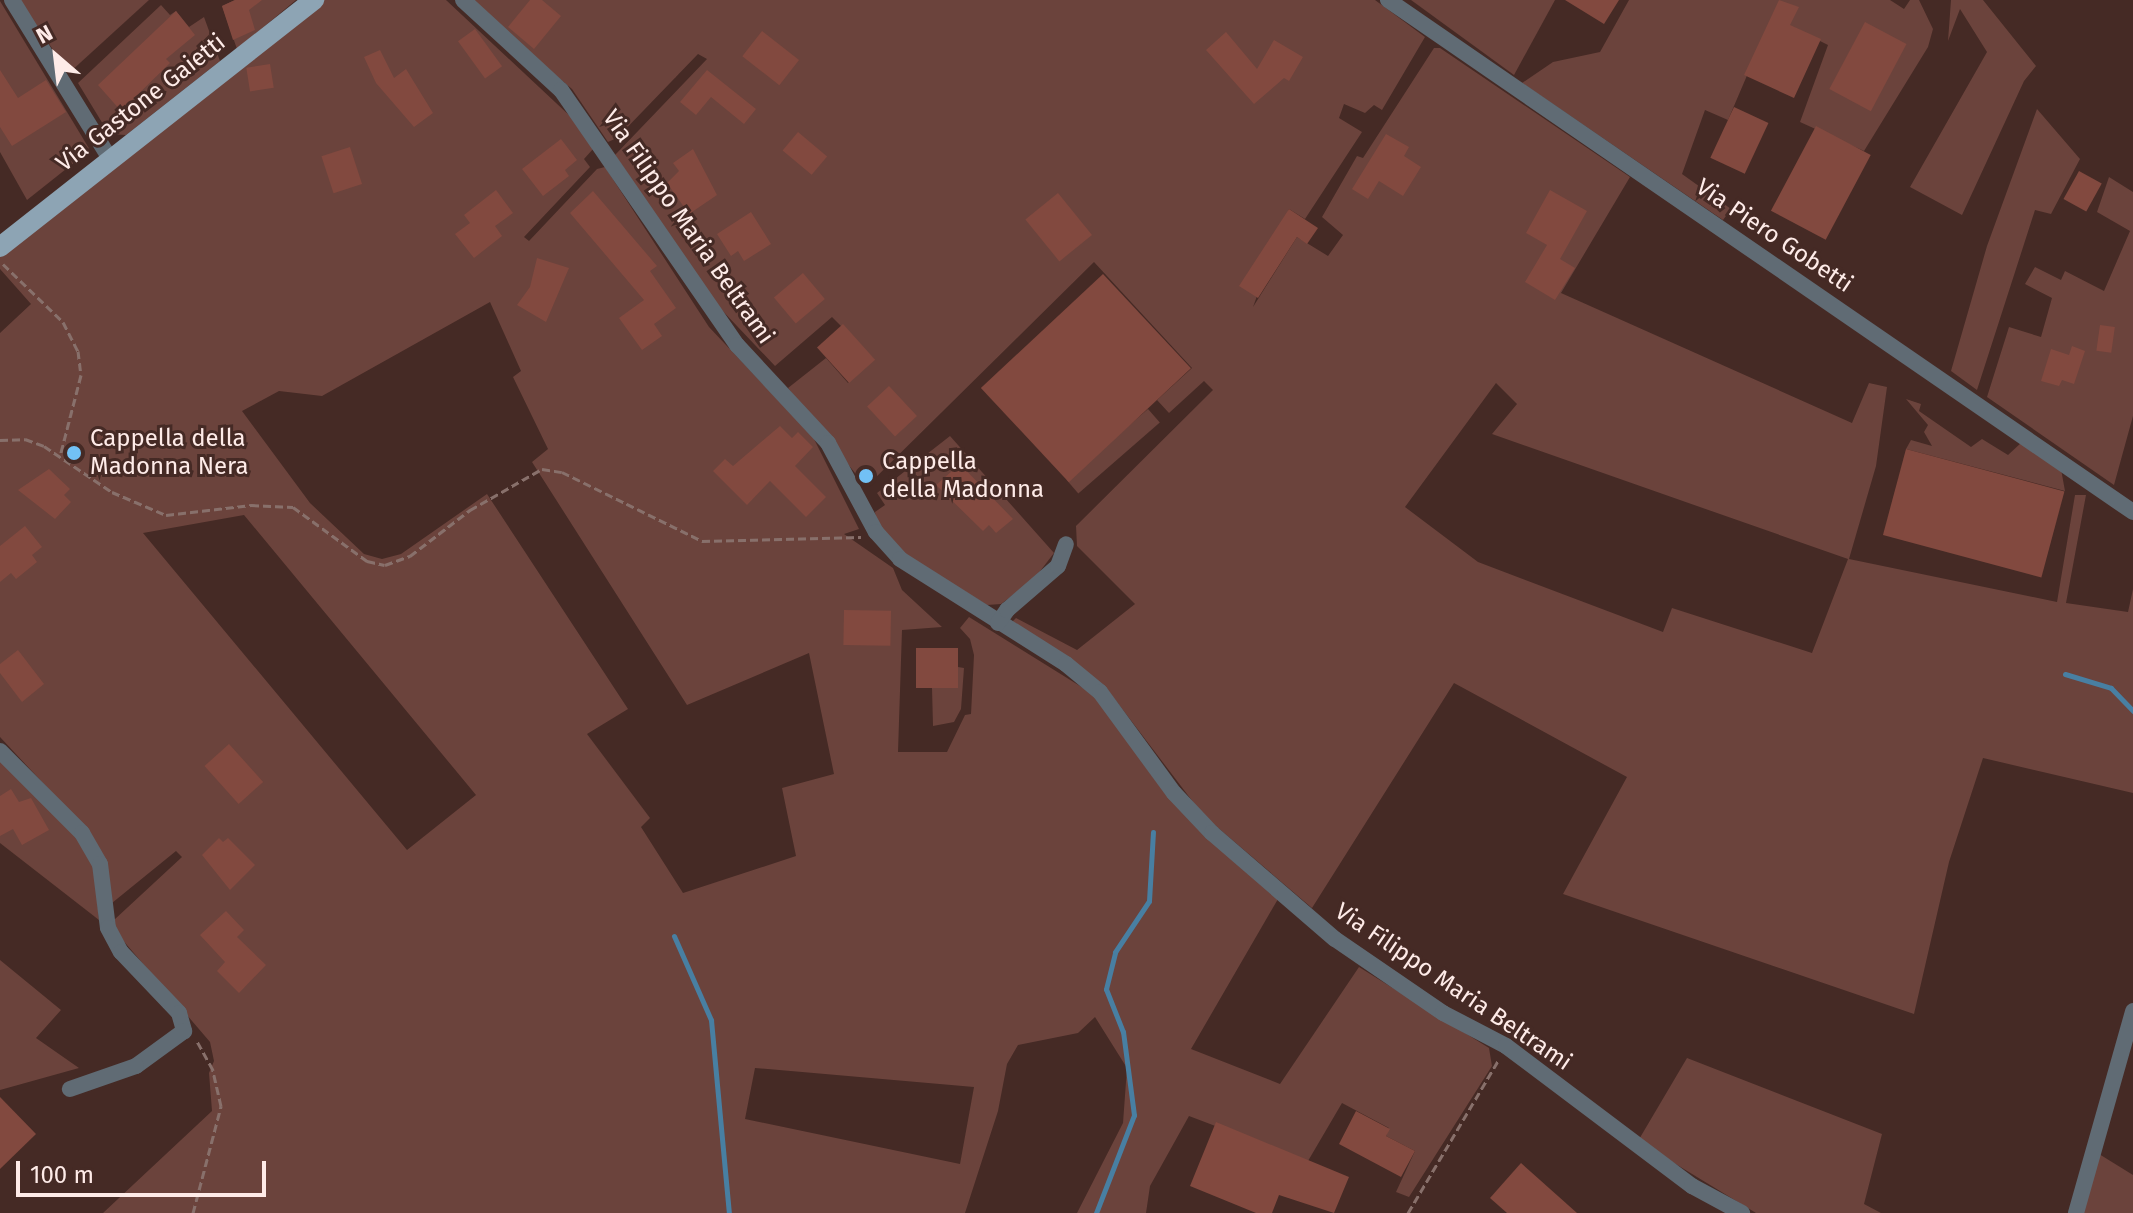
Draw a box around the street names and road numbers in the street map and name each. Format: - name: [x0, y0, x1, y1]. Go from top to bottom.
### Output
- street label: Via Gastone Gaietti: [51, 28, 231, 178]
- street label: Via Filippo Maria Beltrami: [596, 104, 780, 350]
- street label: Via Piero Gobetti: [1690, 173, 1858, 299]
- street label: Via Filippo Maria Beltrami: [1329, 897, 1577, 1077]

